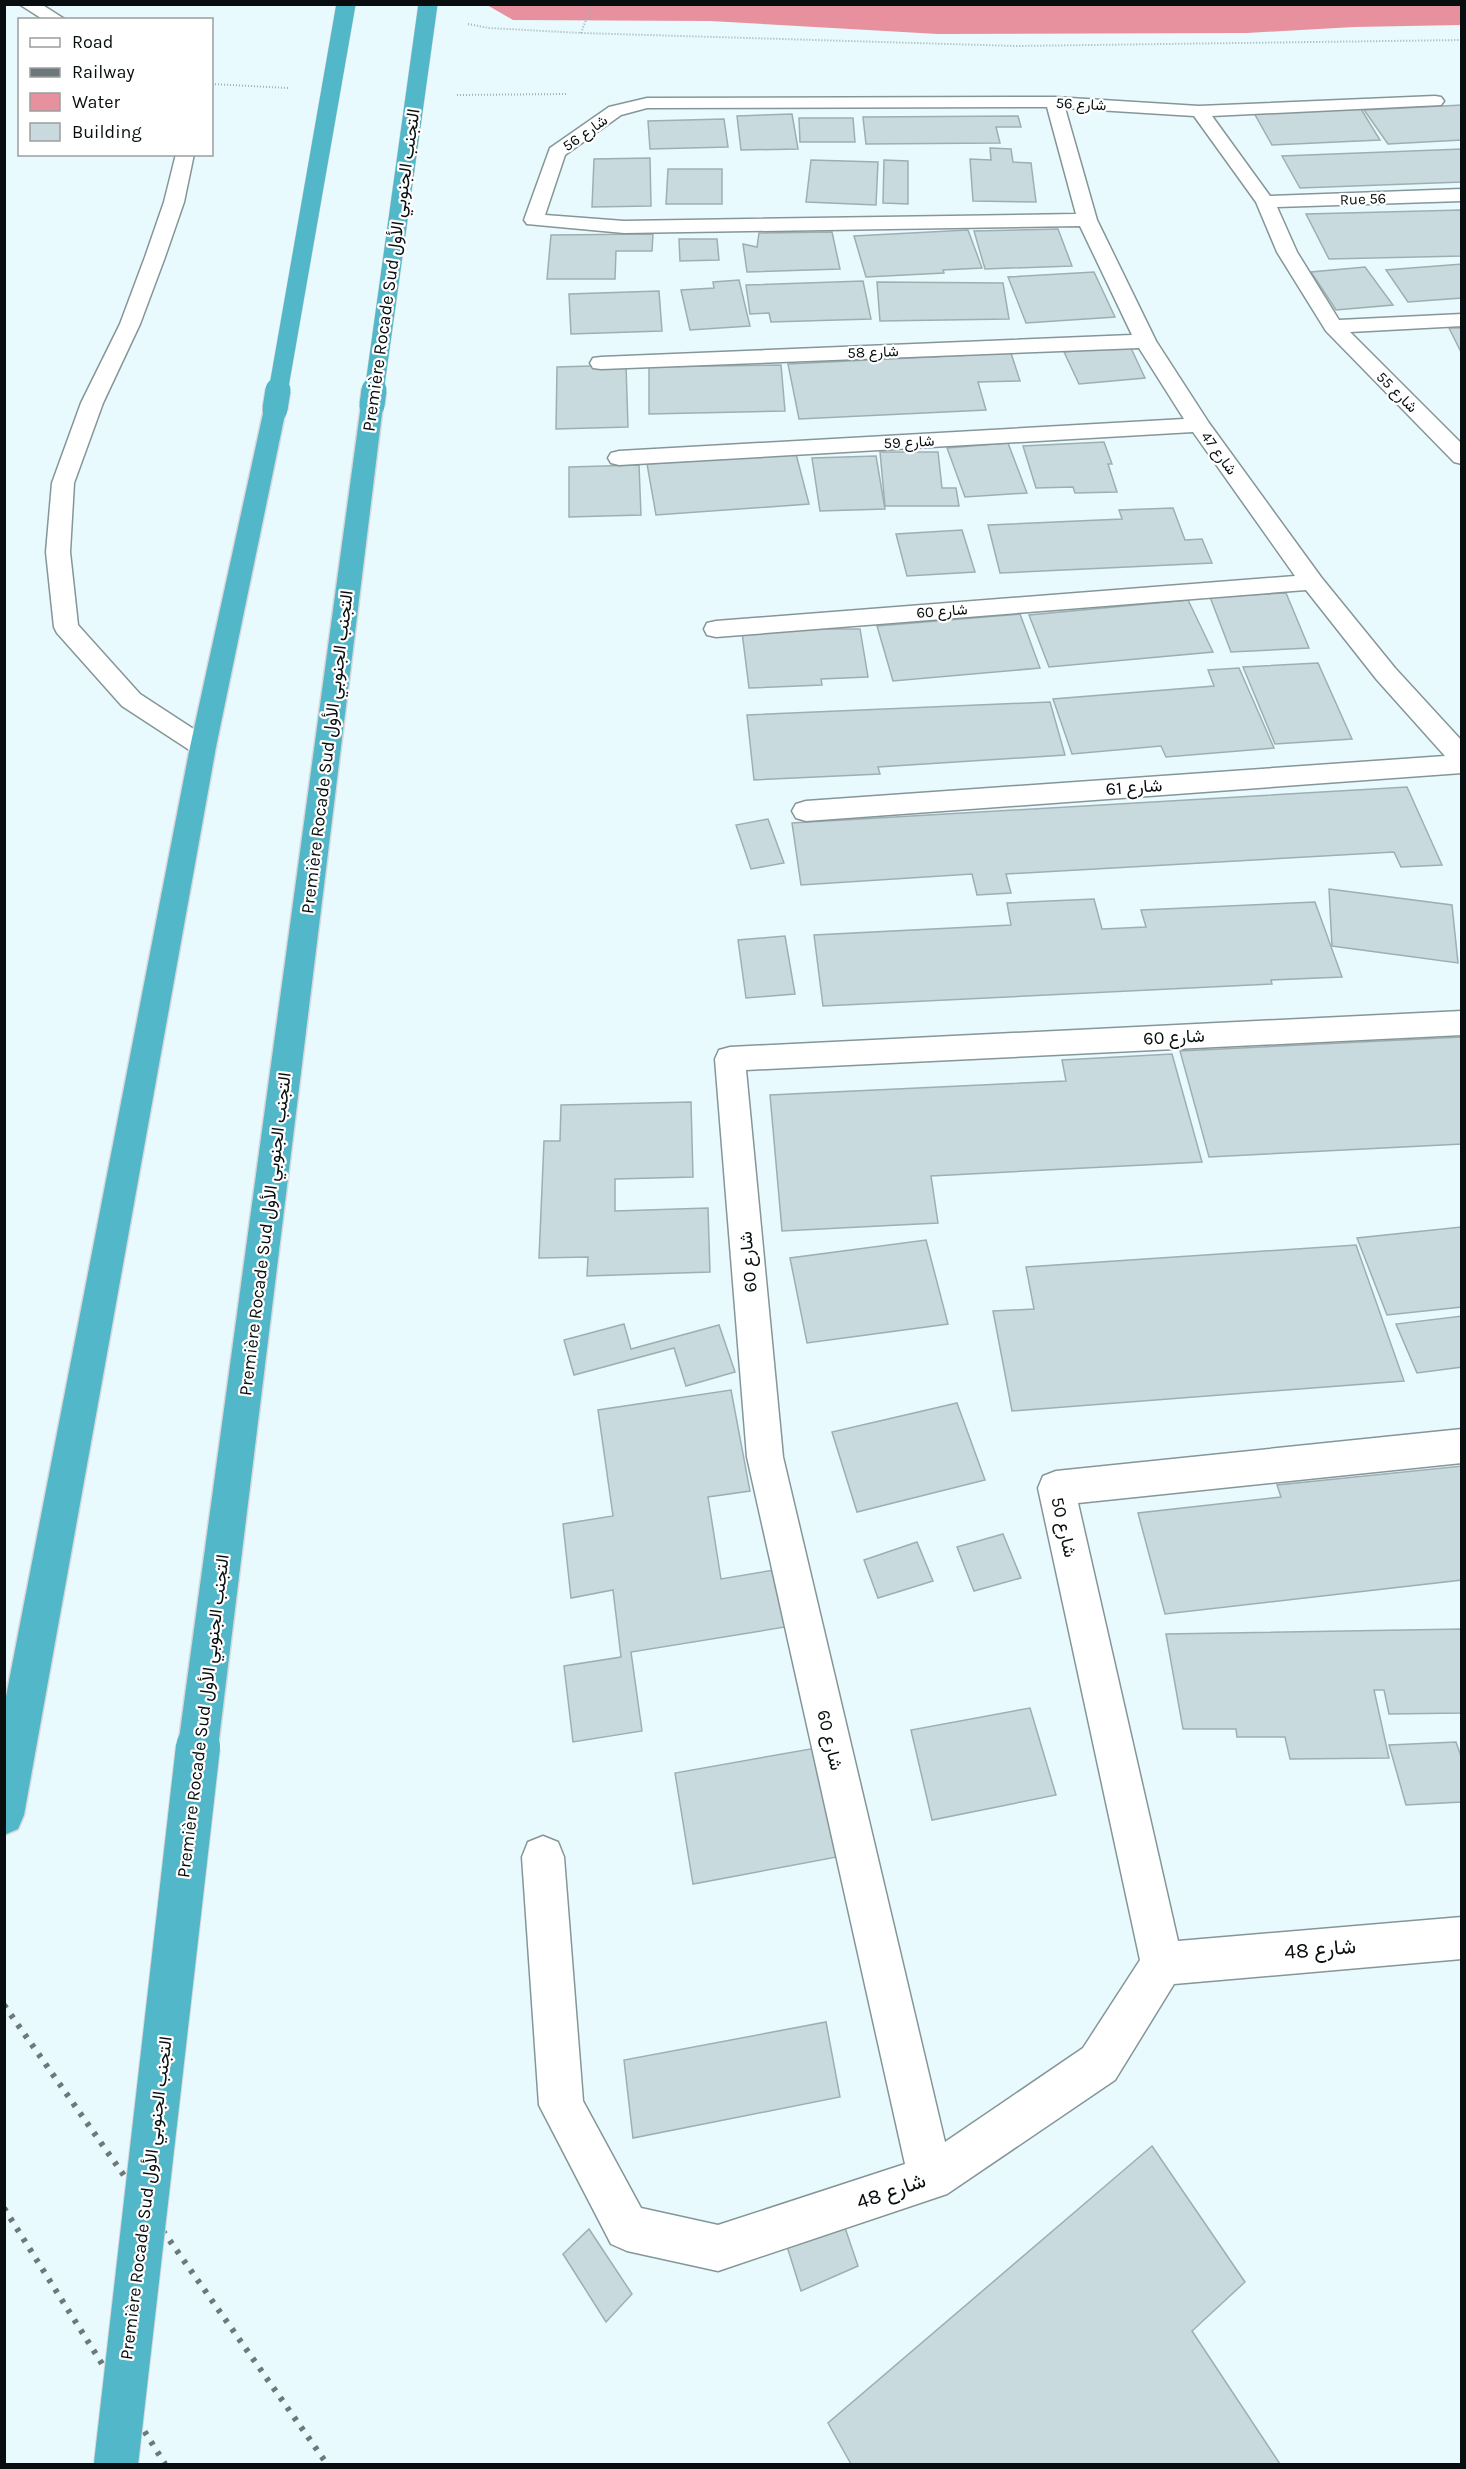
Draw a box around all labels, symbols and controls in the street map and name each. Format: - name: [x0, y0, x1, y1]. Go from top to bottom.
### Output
- legend: [18, 18, 213, 156]
- text: Road: [72, 31, 113, 53]
- text: Railway: [72, 61, 135, 83]
- text: Water: [72, 91, 120, 113]
- street label: شارع 56: [1055, 94, 1107, 116]
- street label: Première Rocade Sud التجنب الجنوبي الأول: [357, 107, 429, 433]
- street label: شارع 56: [559, 111, 612, 157]
- text: Building: [72, 121, 142, 143]
- street label: Rue 56: [1339, 189, 1387, 209]
- street label: شارع 58: [847, 342, 899, 364]
- street label: شارع 55: [1371, 368, 1421, 418]
- street label: شارع 47: [1196, 428, 1241, 479]
- street label: شارع 59: [883, 432, 935, 454]
- street label: Première Rocade Sud التجنب الجنوبي الأول: [296, 589, 362, 916]
- street label: شارع 60: [916, 600, 968, 624]
- street label: شارع 61: [1105, 774, 1163, 801]
- street label: شارع 60: [1143, 1024, 1205, 1051]
- street label: Première Rocade Sud التجنب الجنوبي الأول: [234, 1071, 300, 1398]
- street label: شارع 60: [734, 1230, 763, 1294]
- street label: شارع 50: [1045, 1495, 1082, 1560]
- street label: Première Rocade Sud التجنب الجنوبي الأول: [172, 1553, 238, 1880]
- street label: شارع 60: [811, 1708, 848, 1773]
- street label: شارع 48: [1283, 1934, 1357, 1966]
- street label: Première Rocade Sud التجنب الجنوبي الأول: [115, 2035, 181, 2362]
- street label: شارع 48: [853, 2168, 930, 2216]

